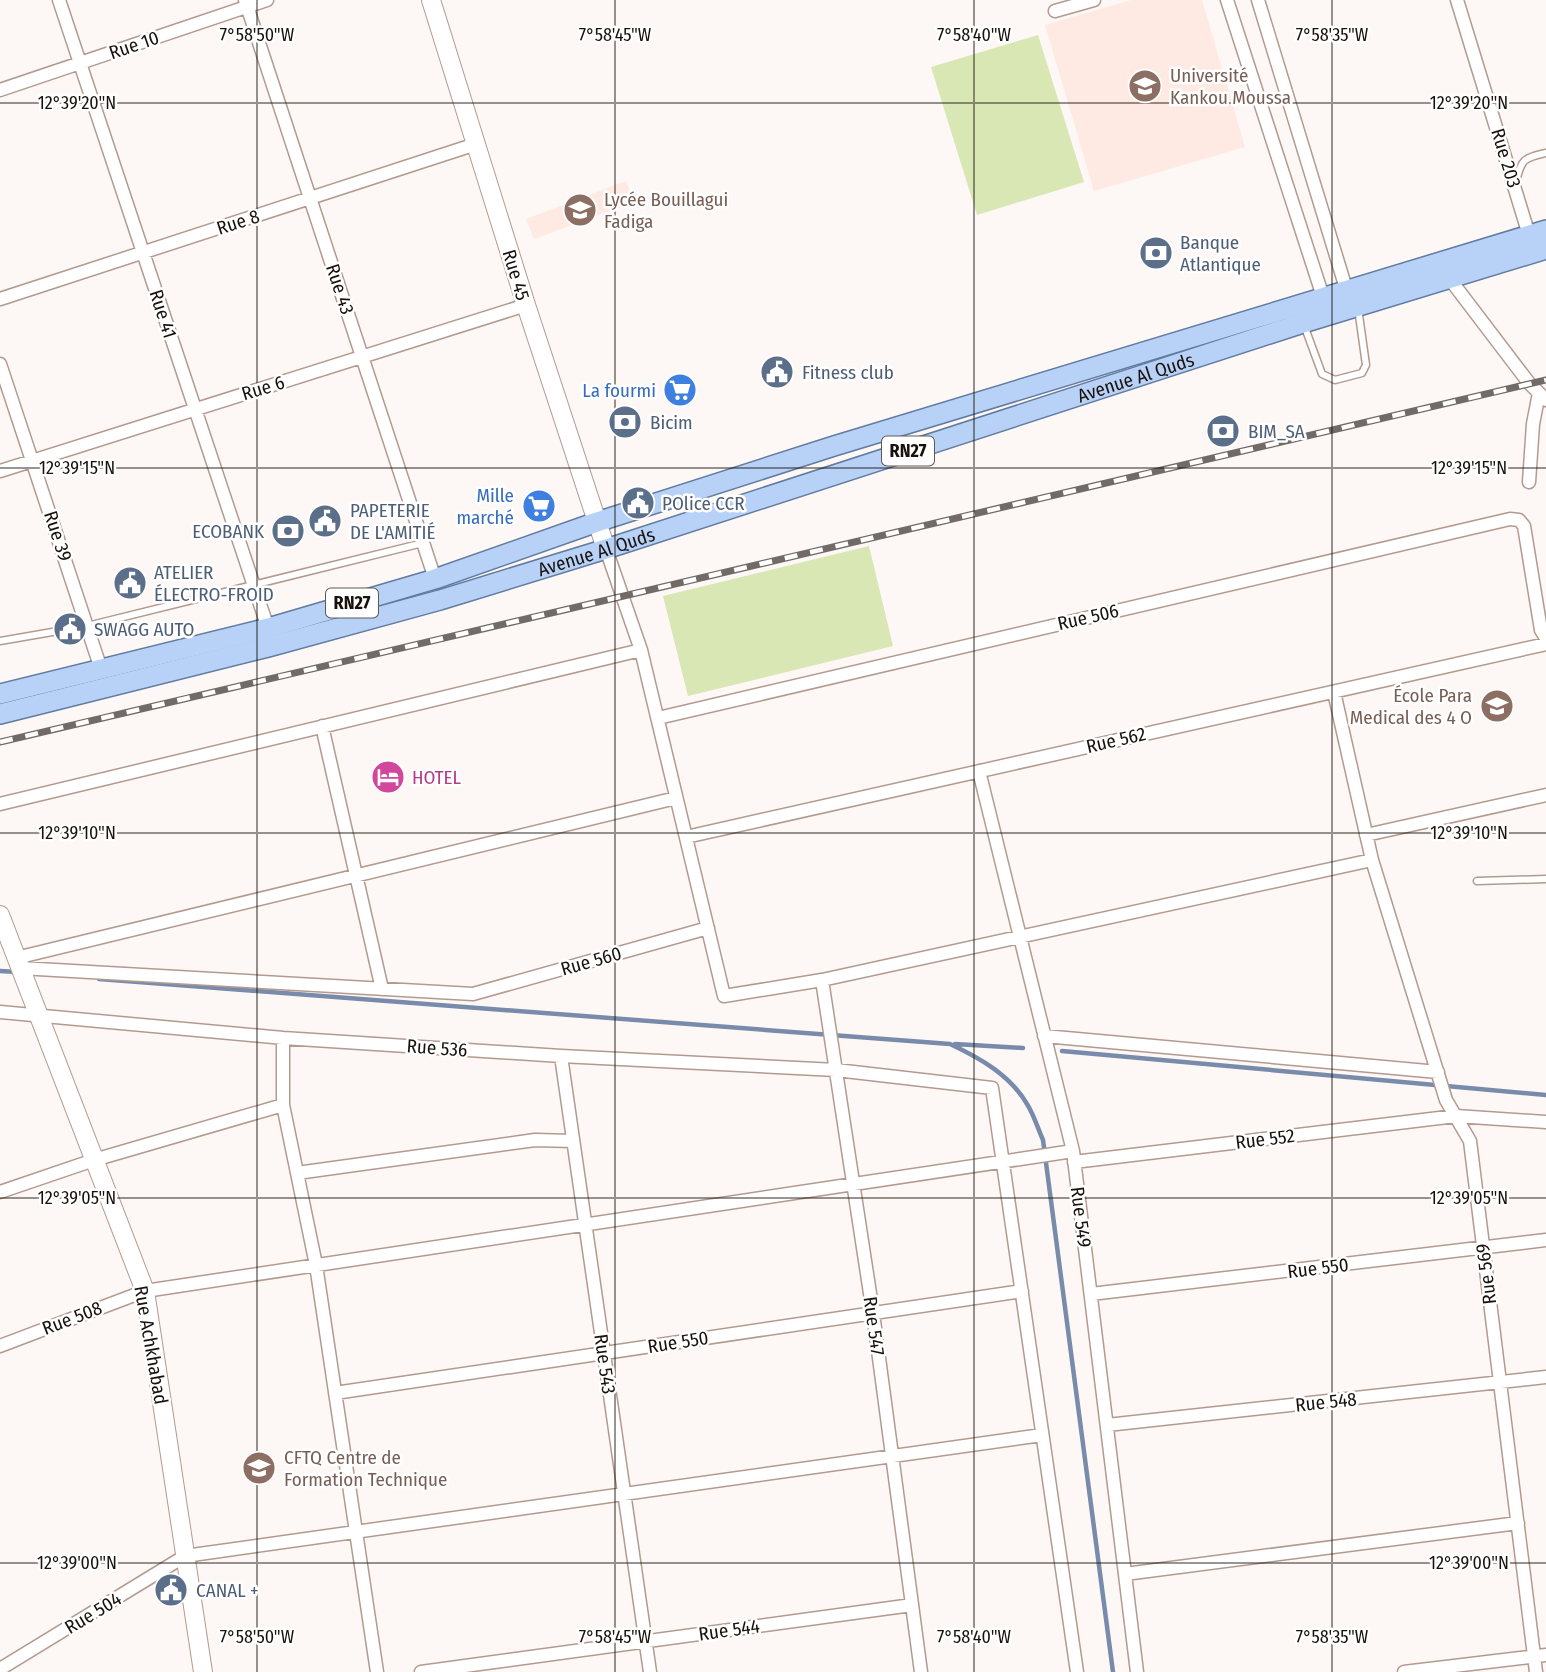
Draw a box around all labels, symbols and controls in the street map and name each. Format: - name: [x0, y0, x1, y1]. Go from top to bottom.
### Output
- text: 7°58'50"W: [220, 24, 295, 46]
- text: 7°58'45"W: [579, 24, 652, 46]
- text: 7°58'40"W: [937, 24, 1012, 46]
- text: 7°58'35"W: [1296, 24, 1369, 46]
- street label: Rue 10: [106, 26, 162, 64]
- place label: Université Kankou Moussa: [1170, 64, 1291, 109]
- school or university icon: Université Kankou Moussa: [1126, 67, 1164, 105]
- text: 12°39'20"N: [38, 92, 116, 114]
- text: 12°39'20"N: [1430, 92, 1508, 114]
- street label: Rue 203: [1486, 126, 1526, 190]
- place label: Lycée Bouillagui Fadiga: [604, 188, 728, 233]
- school or university icon: Lycée Bouillagui Fadiga: [561, 191, 599, 229]
- street label: Rue 8: [214, 204, 262, 240]
- place label: Banque Atlantique: [1180, 231, 1261, 276]
- bank icon: Banque Atlantique: [1137, 234, 1175, 272]
- street label: Rue 45: [497, 247, 535, 303]
- street label: Rue 43: [321, 261, 359, 317]
- street label: Rue 41: [144, 287, 182, 341]
- street label: Avenue Al Quds: [1074, 348, 1197, 407]
- public building icon: Fitness club: [758, 353, 796, 391]
- place label: Fitness club: [802, 361, 894, 384]
- street label: Rue 6: [239, 371, 287, 405]
- supermarket icon: La fourmi: [661, 371, 699, 409]
- place label: La fourmi: [582, 379, 656, 402]
- bank icon: Bicim: [606, 403, 644, 441]
- place label: Bicim: [650, 411, 693, 434]
- bank icon: BIM_SA: [1204, 412, 1242, 450]
- place label: BIM_SA: [1248, 420, 1305, 443]
- road number: RN27: [882, 436, 934, 466]
- text: 12°39'15"N: [39, 457, 115, 479]
- text: 12°39'15"N: [1431, 457, 1507, 479]
- place label: Mille marché: [456, 484, 514, 529]
- public building icon: POlice CCR: [619, 484, 657, 522]
- supermarket icon: Mille marché: [520, 487, 558, 525]
- place label: POlice CCR: [662, 492, 745, 515]
- place label: PAPETERIE DE L'AMITIÉ: [350, 499, 435, 544]
- public building icon: PAPETERIE DE L'AMITIÉ: [306, 502, 344, 540]
- street label: Rue 39: [39, 508, 77, 564]
- bank icon: ECOBANK: [269, 512, 307, 550]
- place label: ECOBANK: [192, 520, 265, 543]
- street label: Avenue Al Quds: [535, 523, 658, 581]
- place label: ATELIER ÉLECTRO-FROID: [154, 561, 274, 606]
- public building icon: ATELIER ÉLECTRO-FROID: [111, 564, 149, 602]
- road number: RN27: [326, 588, 378, 618]
- street label: Rue 506: [1055, 599, 1121, 635]
- public building icon: SWAGG AUTO: [51, 610, 89, 648]
- place label: SWAGG AUTO: [94, 618, 195, 641]
- place label: École Para Medical des 4 O: [1350, 684, 1472, 729]
- school or university icon: École Para Medical des 4 O: [1478, 687, 1516, 725]
- street label: Rue 562: [1084, 722, 1148, 758]
- hotel icon: HOTEL: [369, 758, 407, 796]
- place label: HOTEL: [412, 766, 461, 789]
- text: 12°39'10"N: [38, 822, 116, 844]
- text: 12°39'10"N: [1430, 822, 1508, 844]
- street label: Rue 560: [558, 941, 624, 981]
- street label: Rue 536: [406, 1034, 468, 1062]
- street label: Rue 552: [1234, 1124, 1296, 1154]
- street label: Rue 549: [1066, 1185, 1096, 1249]
- text: 12°39'05"N: [38, 1187, 116, 1209]
- text: 12°39'05"N: [1430, 1187, 1508, 1209]
- street label: Rue 569: [1471, 1242, 1501, 1306]
- street label: Rue 550: [1286, 1253, 1350, 1283]
- street label: Rue Achkhabad: [129, 1284, 173, 1406]
- street label: Rue 547: [858, 1295, 890, 1357]
- street label: Rue 508: [39, 1296, 105, 1340]
- street label: Rue 550: [646, 1326, 710, 1358]
- street label: Rue 543: [589, 1333, 621, 1395]
- street label: Rue 548: [1294, 1387, 1358, 1417]
- place label: CFTQ Centre de Formation Technique: [284, 1446, 447, 1491]
- school or university icon: CFTQ Centre de Formation Technique: [240, 1449, 278, 1487]
- text: 12°39'00"N: [37, 1552, 117, 1574]
- text: 12°39'00"N: [1429, 1552, 1509, 1574]
- public building icon: CANAL +: [152, 1571, 190, 1609]
- place label: CANAL +: [196, 1579, 259, 1602]
- street label: Rue 504: [61, 1587, 125, 1639]
- street label: Rue 544: [697, 1614, 761, 1646]
- text: 7°58'50"W: [220, 1626, 295, 1648]
- text: 7°58'45"W: [579, 1626, 652, 1648]
- text: 7°58'40"W: [937, 1626, 1012, 1648]
- text: 7°58'35"W: [1296, 1626, 1369, 1648]

